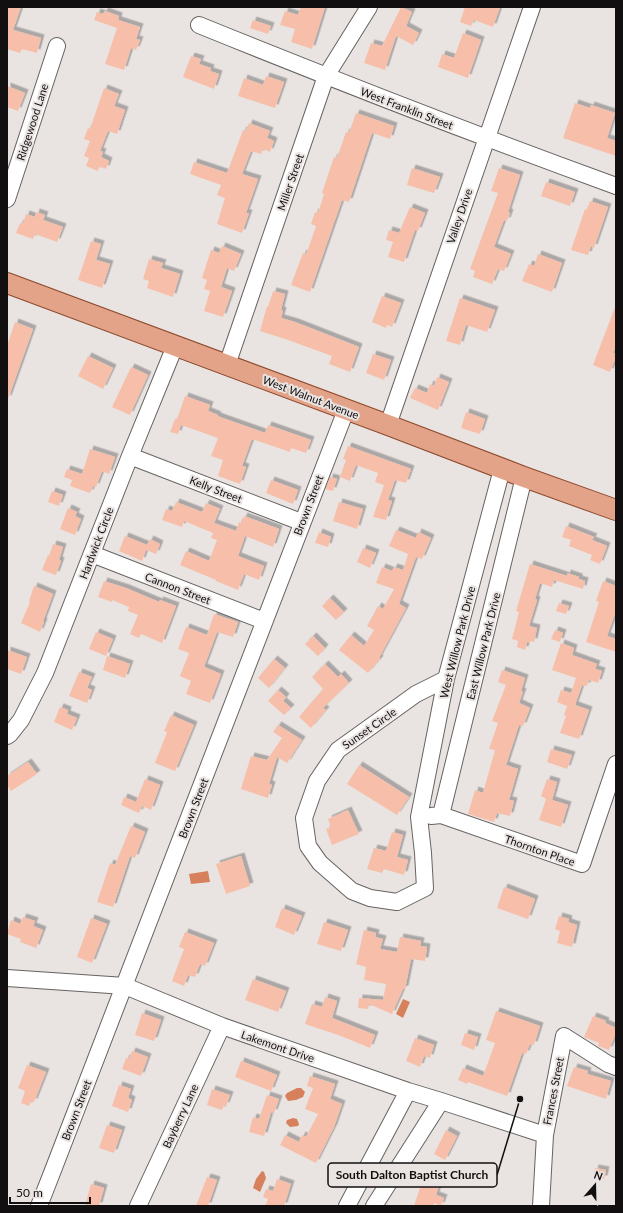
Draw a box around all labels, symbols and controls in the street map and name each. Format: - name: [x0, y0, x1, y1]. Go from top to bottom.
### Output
- street label: Ridgewood Lane: [13, 82, 51, 162]
- street label: West Franklin Street: [359, 84, 455, 132]
- street label: Miller Street: [274, 152, 306, 212]
- street label: Valley Drive: [444, 187, 475, 245]
- street label: West Walnut Avenue: [261, 373, 361, 421]
- street label: Kelly Street: [188, 473, 244, 505]
- street label: Brown Street: [291, 473, 325, 537]
- street label: Hardwick Circle: [76, 505, 116, 581]
- street label: Cannon Street: [143, 570, 213, 606]
- street label: West Willow Park Drive: [437, 584, 477, 699]
- street label: East Willow Park Drive: [463, 591, 503, 701]
- street label: Sunset Circle: [340, 705, 399, 751]
- street label: Brown Street: [176, 776, 210, 840]
- street label: Thornton Place: [503, 832, 577, 868]
- street label: Lakemont Drive: [240, 1027, 316, 1065]
- street label: Frances Street: [540, 1056, 566, 1126]
- street label: Brown Street: [59, 1078, 93, 1142]
- street label: Bayberry Lane: [159, 1082, 201, 1150]
- callout: South Dalton Baptist Church: [328, 1163, 497, 1187]
- north arrow: [575, 1165, 615, 1205]
- text: South Dalton Baptist Church: [336, 1167, 489, 1182]
- text: N: [592, 1168, 605, 1183]
- scale bar: [10, 1179, 90, 1205]
- text: 50 m: [16, 1185, 43, 1200]

